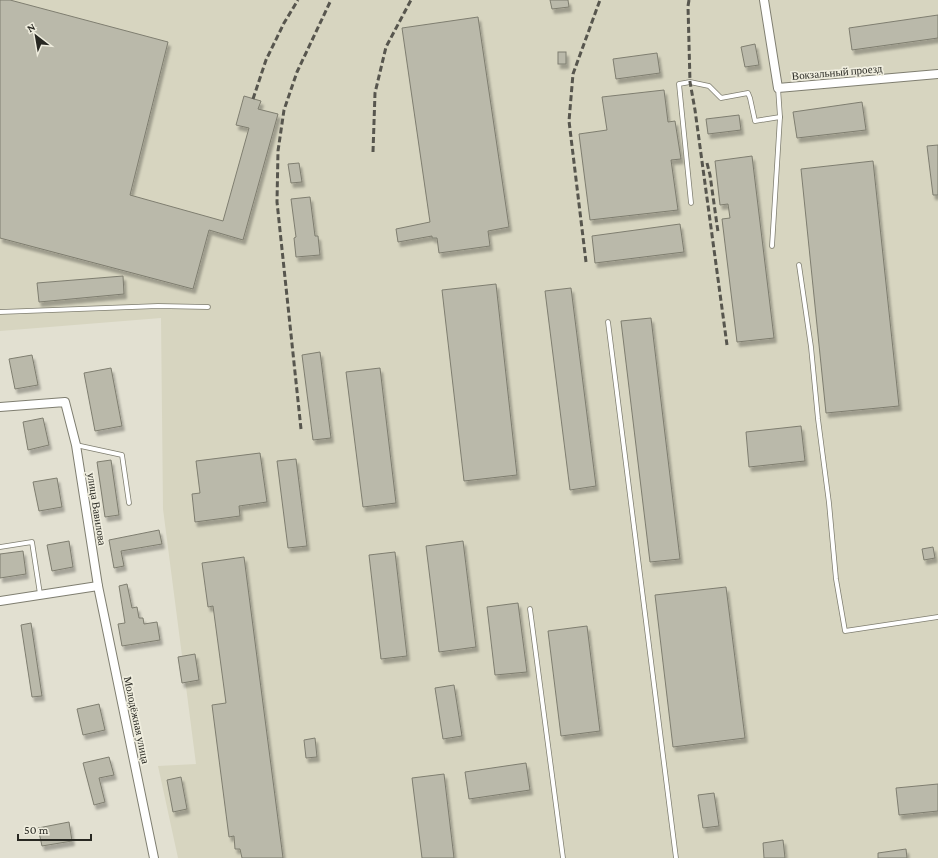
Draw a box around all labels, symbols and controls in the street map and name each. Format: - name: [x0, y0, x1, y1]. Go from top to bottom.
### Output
- north arrow: [16, 16, 56, 56]
- text: N: [25, 20, 38, 35]
- street label: Вокзальный проезд: [791, 62, 883, 82]
- street label: улица Вавилова: [85, 472, 109, 546]
- street label: Молодёжная улица: [122, 675, 152, 765]
- scale bar: [18, 816, 91, 842]
- text: 50 m: [24, 823, 49, 837]

